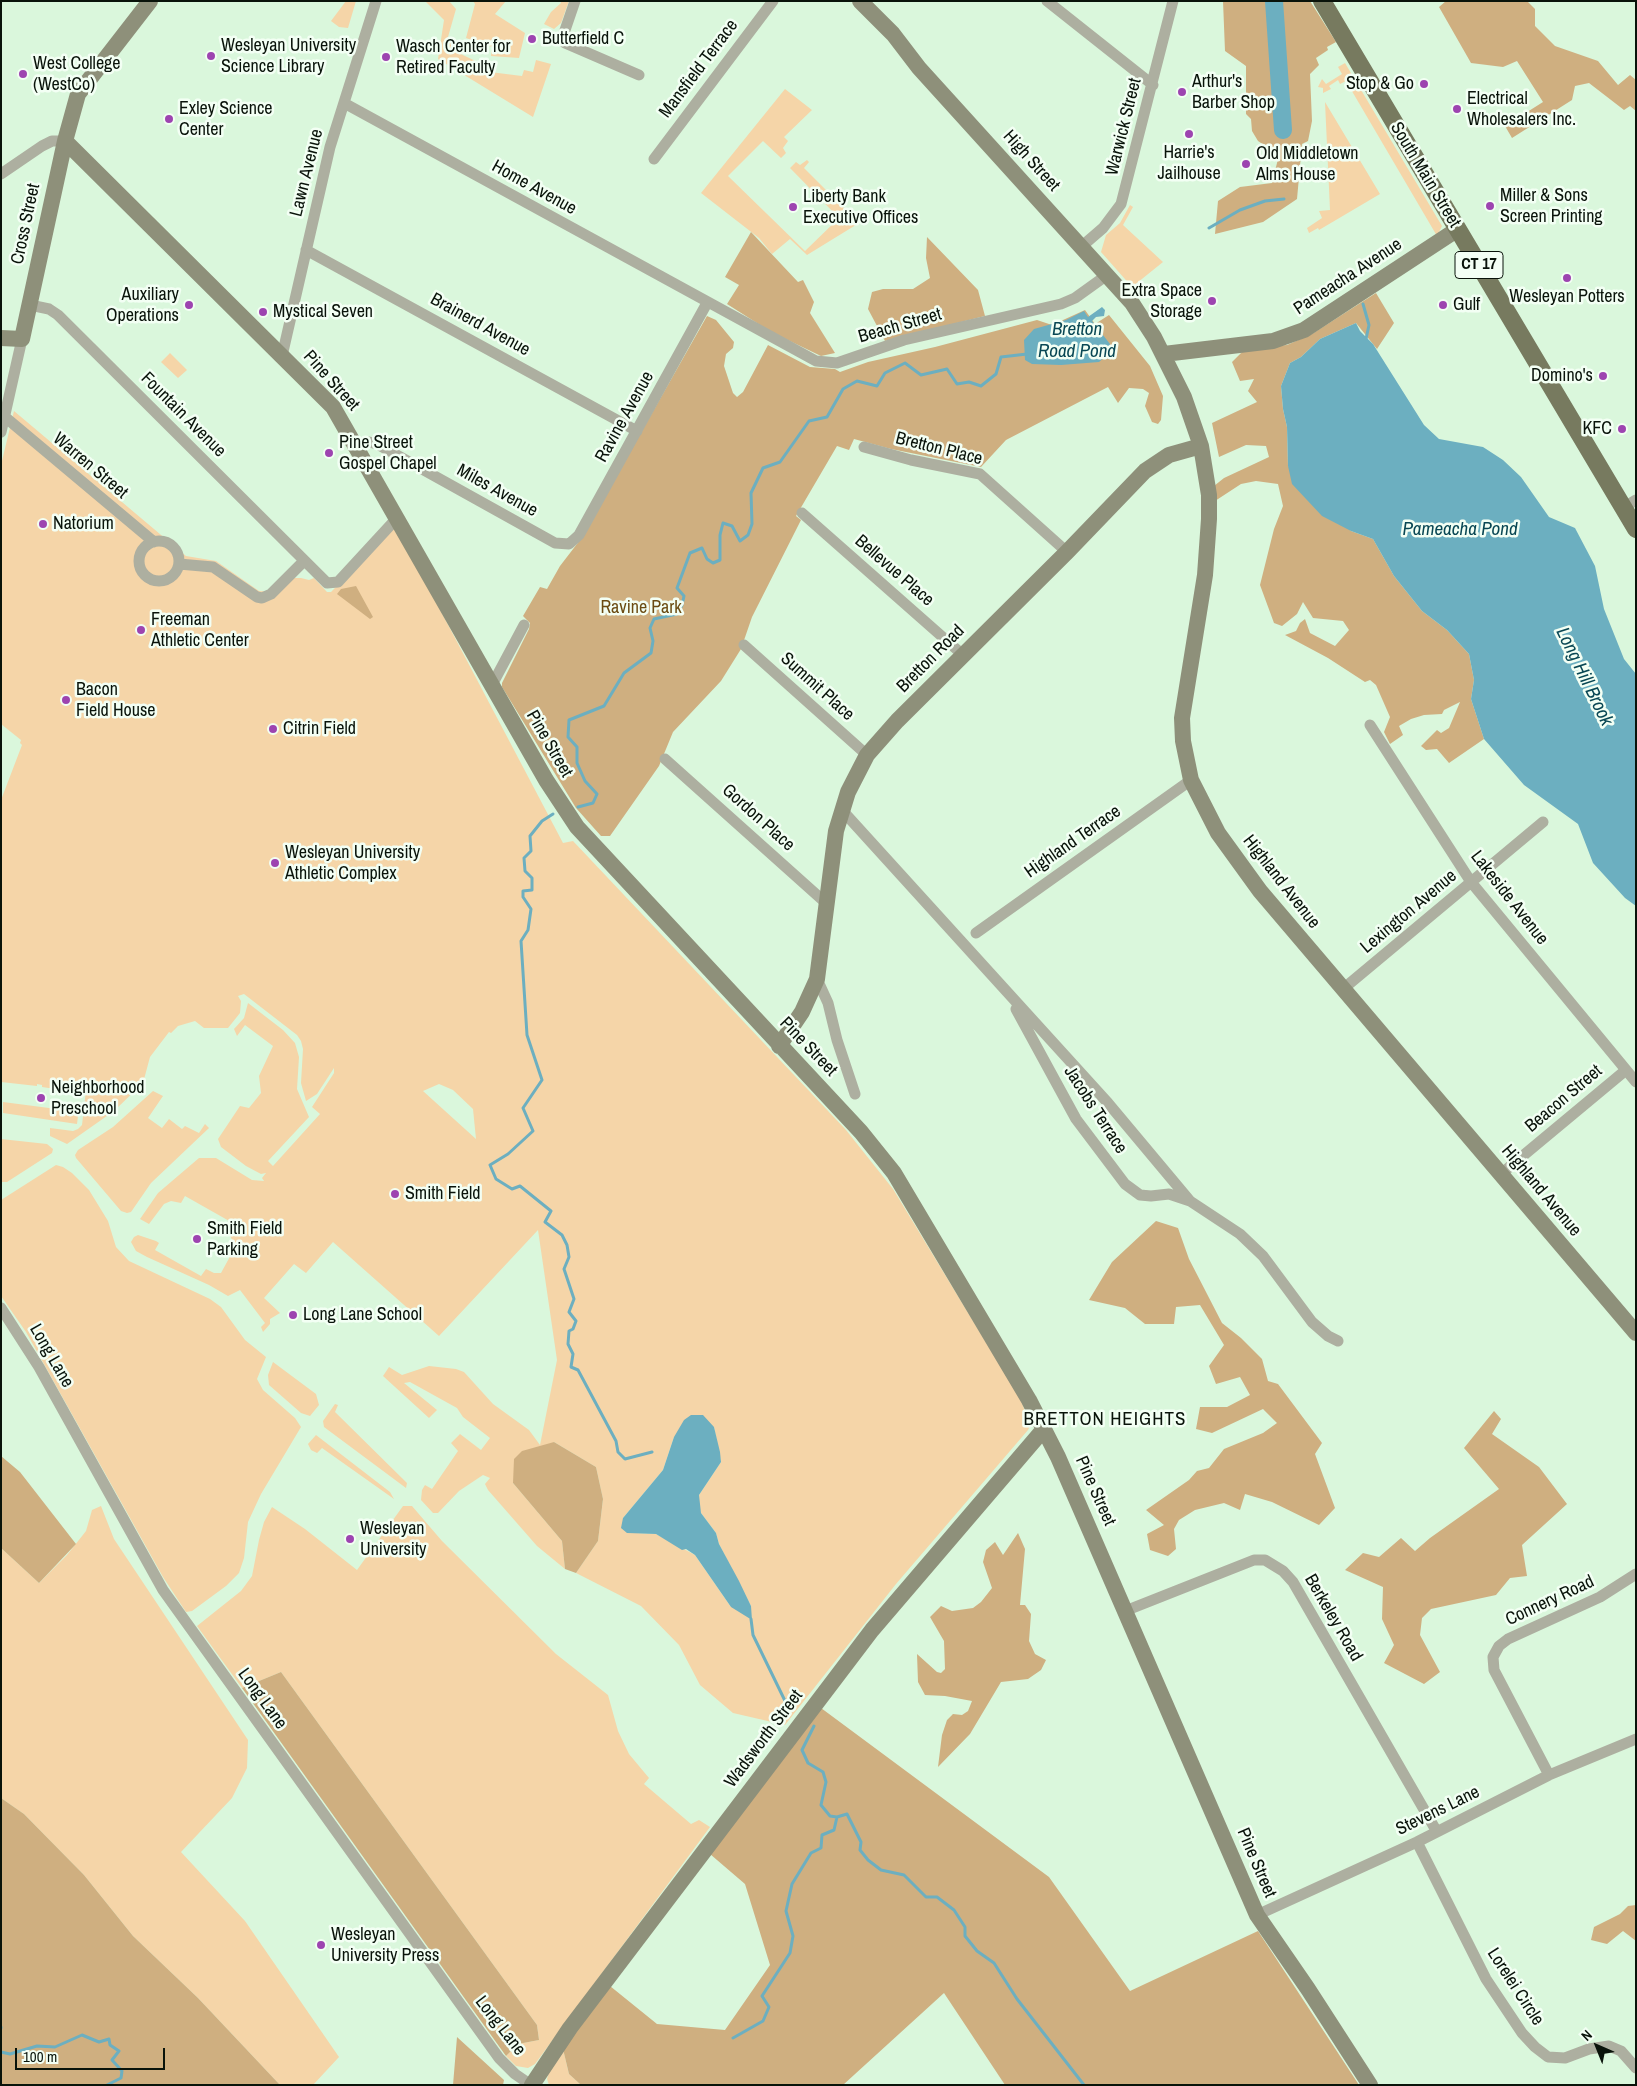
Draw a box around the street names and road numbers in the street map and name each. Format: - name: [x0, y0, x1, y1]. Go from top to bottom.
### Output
- street label: Mansfield Terrace: [655, 16, 743, 122]
- street label: Warwick Street: [1101, 76, 1147, 178]
- street label: South Main Street: [1385, 118, 1465, 232]
- street label: High Street: [998, 126, 1064, 196]
- street label: Lawn Avenue: [286, 127, 328, 219]
- street label: Home Avenue: [488, 156, 580, 220]
- street label: Cross Street: [7, 182, 45, 266]
- street label: Pameacha Avenue: [1290, 234, 1406, 320]
- road number: CT 17: [1455, 252, 1503, 278]
- street label: Brainerd Avenue: [426, 289, 534, 361]
- street label: Beach Street: [856, 304, 944, 348]
- street label: Pine Street: [298, 346, 364, 416]
- street label: Fountain Avenue: [136, 368, 230, 462]
- street label: Ravine Avenue: [591, 368, 659, 466]
- street label: Warren Street: [48, 428, 132, 504]
- street label: Bretton Place: [893, 428, 985, 470]
- street label: Miles Avenue: [453, 460, 541, 522]
- street label: Bellevue Place: [850, 531, 938, 611]
- street label: Bretton Road: [893, 621, 969, 697]
- street label: Summit Place: [776, 648, 858, 726]
- street label: Pine Street: [521, 707, 577, 781]
- street label: Gordon Place: [717, 780, 799, 856]
- street label: Highland Terrace: [1021, 801, 1125, 883]
- street label: Highland Avenue: [1238, 831, 1324, 933]
- street label: Lakeside Avenue: [1465, 847, 1553, 949]
- street label: Lexington Avenue: [1357, 866, 1461, 958]
- street label: Pine Street: [775, 1013, 841, 1081]
- street label: Beacon Street: [1521, 1061, 1607, 1137]
- street label: Jacobs Terrace: [1059, 1062, 1131, 1158]
- street label: Highland Avenue: [1496, 1141, 1586, 1241]
- street label: Long Lane: [24, 1320, 78, 1392]
- street label: Pine Street: [1070, 1453, 1120, 1529]
- street label: Berkeley Road: [1299, 1571, 1367, 1665]
- street label: Connery Road: [1502, 1571, 1598, 1631]
- street label: Long Lane: [233, 1664, 291, 1734]
- street label: Wadsworth Street: [720, 1686, 808, 1792]
- street label: Stevens Lane: [1393, 1782, 1483, 1840]
- street label: Pine Street: [1232, 1825, 1280, 1901]
- street label: Lorelei Circle: [1482, 1944, 1548, 2030]
- street label: Long Lane: [470, 1992, 530, 2060]

